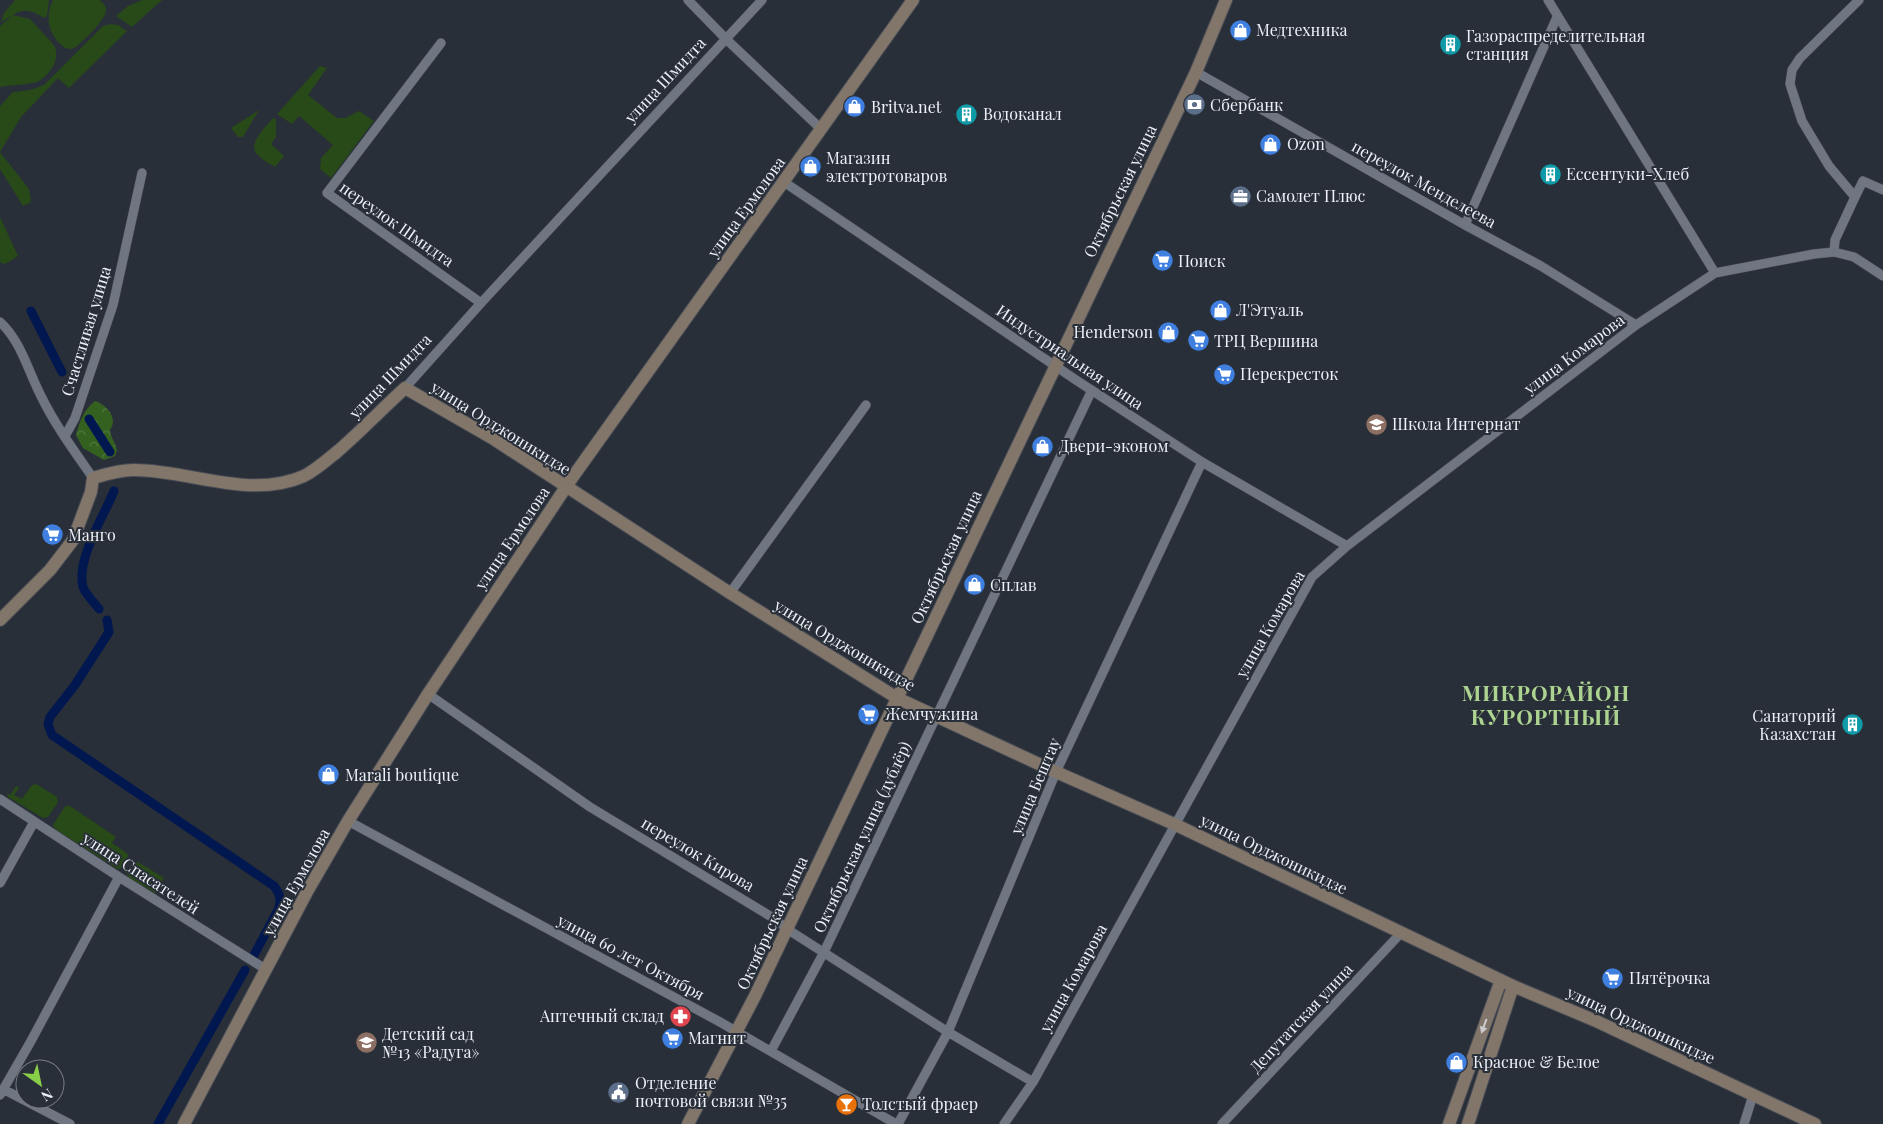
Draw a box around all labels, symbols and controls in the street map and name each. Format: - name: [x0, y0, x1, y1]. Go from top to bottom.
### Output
- shop icon: Медтехника: [1228, 18, 1252, 42]
- place label: Медтехника: [1256, 19, 1348, 40]
- place label: Газораспределительная станция: [1466, 25, 1646, 64]
- street label: улица Шмидта: [619, 32, 710, 128]
- building icon: Газораспределительная станция: [1438, 33, 1462, 57]
- bank icon: Сбербанк: [1182, 93, 1206, 117]
- place label: Сбербанк: [1210, 94, 1283, 115]
- shop icon: Britva.net: [843, 95, 867, 119]
- place label: Britva.net: [871, 96, 942, 117]
- building icon: Водоканал: [955, 102, 979, 126]
- place label: Водоканал: [983, 103, 1062, 124]
- street label: Октябрьская улица: [1078, 121, 1161, 261]
- shop icon: Ozon: [1259, 132, 1283, 156]
- place label: Ozon: [1287, 133, 1325, 154]
- street label: переулок Менделеева: [1348, 135, 1500, 232]
- place label: Магазин электротоваров: [826, 147, 947, 186]
- street label: улица Ермолова: [701, 152, 789, 262]
- shop icon: Магазин электротоваров: [798, 155, 822, 179]
- building icon: Ессентуки-Хлеб: [1538, 162, 1562, 186]
- place label: Ессентуки-Хлеб: [1566, 163, 1689, 184]
- street label: переулок Шмидта: [336, 176, 459, 271]
- office icon: Самолет Плюс: [1228, 184, 1252, 208]
- place label: Самолет Плюс: [1256, 185, 1366, 206]
- supermarket icon: Поиск: [1150, 249, 1174, 273]
- place label: Поиск: [1178, 250, 1226, 271]
- street label: Счастливая улица: [56, 263, 115, 398]
- shop icon: Л'Этуаль: [1208, 298, 1232, 322]
- street label: Индустриальная улица: [993, 299, 1148, 414]
- place label: Л'Этуаль: [1235, 299, 1303, 320]
- street label: улица Комарова: [1518, 309, 1628, 399]
- shop icon: Henderson: [1157, 320, 1181, 344]
- place label: Henderson: [1074, 321, 1153, 342]
- street label: улица Шмидта: [343, 329, 435, 423]
- supermarket icon: ТРЦ Вершина: [1186, 329, 1210, 353]
- place label: ТРЦ Вершина: [1214, 330, 1318, 351]
- supermarket icon: Перекресток: [1212, 362, 1236, 386]
- place label: Перекресток: [1240, 363, 1338, 384]
- street label: улица Орджоникидзе: [426, 375, 575, 479]
- school or university icon: Школа Интернат: [1364, 412, 1388, 436]
- place label: Школа Интернат: [1392, 413, 1521, 434]
- shop icon: Двери-эконом: [1031, 434, 1055, 458]
- place label: Двери-эконом: [1059, 435, 1169, 456]
- street label: улица Ермолова: [469, 482, 554, 594]
- street label: Октябрьская улица: [905, 486, 986, 627]
- supermarket icon: Манго: [40, 523, 64, 547]
- place label: Манго: [68, 524, 116, 545]
- street label: улица Комарова: [1230, 566, 1309, 682]
- shop icon: Сплав: [962, 573, 986, 597]
- place label: Сплав: [990, 574, 1037, 595]
- street label: улица Орджоникидзе: [770, 594, 920, 695]
- district label: МИКРОРАЙОН КУРОРТНЫЙ: [1462, 678, 1630, 730]
- supermarket icon: Жемчужина: [857, 702, 881, 726]
- place label: Жемчужина: [885, 703, 978, 724]
- place label: Санаторий Казахстан: [1752, 705, 1836, 744]
- building icon: Санаторий Казахстан: [1840, 713, 1864, 737]
- street label: улица Бештау: [1004, 734, 1064, 838]
- street label: Октябрьская улица (дублёр): [808, 738, 915, 936]
- shop icon: Marali boutique: [317, 763, 341, 787]
- place label: Marali boutique: [345, 764, 459, 785]
- street label: улица Орджоникидзе: [1196, 808, 1351, 898]
- street label: переулок Кирова: [638, 812, 759, 896]
- street label: улица Ермолова: [257, 824, 334, 940]
- street label: улица Спасателей: [78, 826, 204, 918]
- street label: Октябрьская улица: [731, 852, 812, 993]
- street label: улица 60 лет Октября: [553, 908, 709, 1004]
- street label: улица Комарова: [1034, 920, 1111, 1037]
- street label: Депутатская улица: [1244, 959, 1357, 1077]
- supermarket icon: Пятёрочка: [1601, 966, 1625, 990]
- place label: Пятёрочка: [1629, 967, 1710, 988]
- street label: улица Орджоникидзе: [1563, 981, 1719, 1068]
- pharmacy icon: Аптечный склад: [668, 1004, 692, 1028]
- place label: Аптечный склад: [539, 1005, 665, 1026]
- one-way arrow: [1480, 1018, 1487, 1033]
- place label: Детский сад №13 «Радуга»: [382, 1023, 479, 1062]
- supermarket icon: Магнит: [660, 1026, 684, 1050]
- place label: Магнит: [688, 1027, 746, 1048]
- school or university icon: Детский сад №13 «Радуга»: [354, 1031, 378, 1055]
- shop icon: Красное & Белое: [1445, 1050, 1469, 1074]
- place label: Красное & Белое: [1473, 1051, 1600, 1072]
- north arrow: [15, 1059, 65, 1109]
- place label: Отделение почтовой связи №35: [635, 1072, 787, 1111]
- public building icon: Отделение почтовой связи №35: [607, 1080, 631, 1104]
- text: N: [38, 1085, 57, 1106]
- bar icon: Толстый фраер: [834, 1092, 858, 1116]
- place label: Толстый фраер: [862, 1093, 978, 1114]

